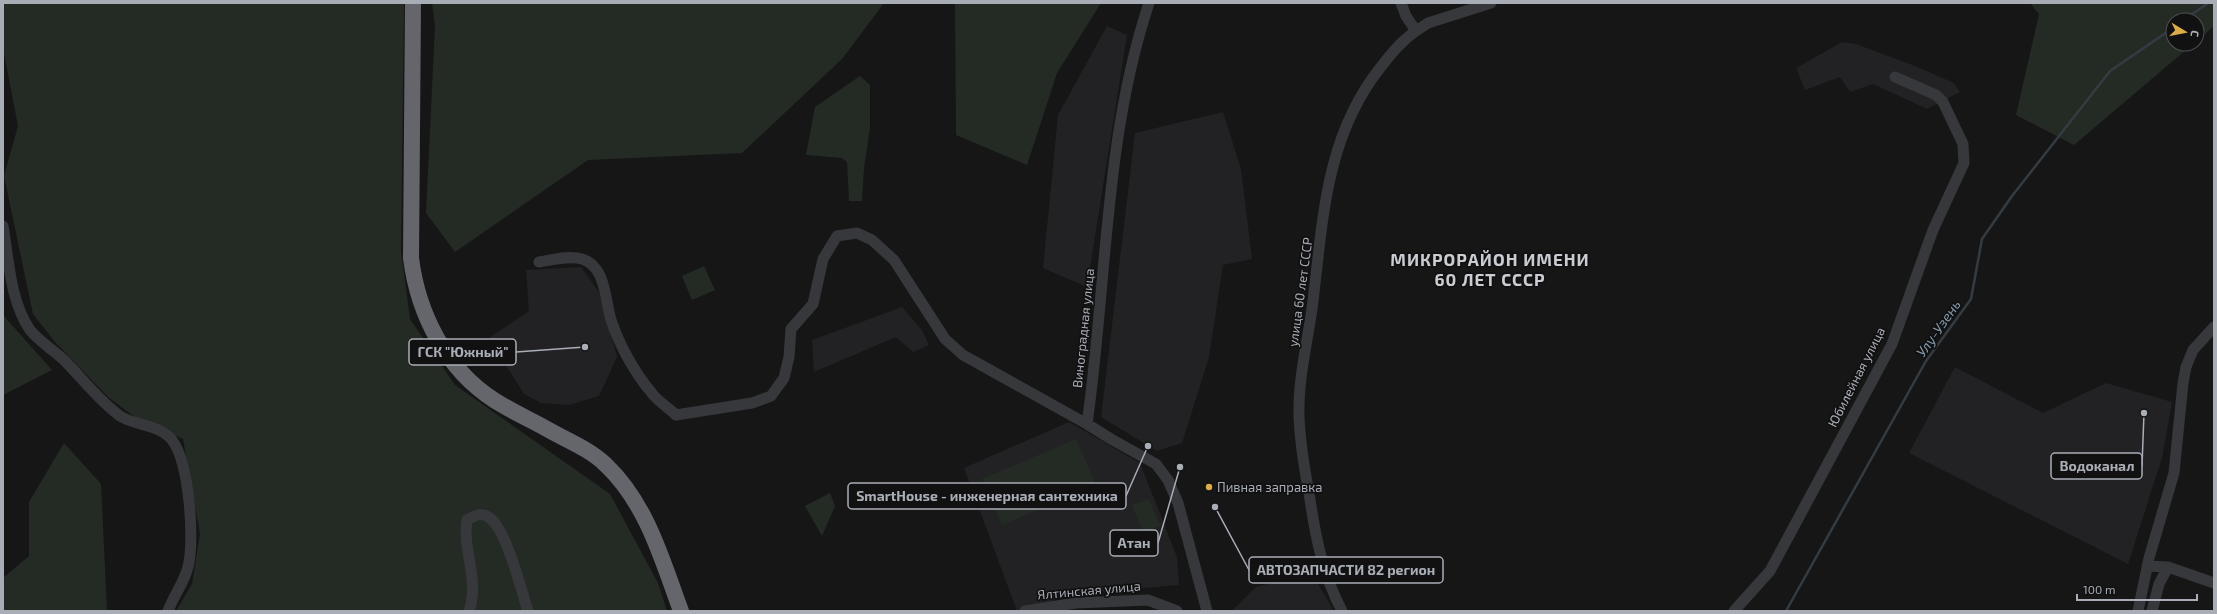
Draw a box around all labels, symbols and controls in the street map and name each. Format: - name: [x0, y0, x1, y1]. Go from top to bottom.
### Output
- north arrow: [2165, 12, 2205, 52]
- text: С: [2188, 30, 2202, 39]
- street label: улица 60 лет СССР: [1284, 236, 1316, 348]
- district label: МИКРОРАЙОН ИМЕНИ 60 ЛЕТ СССР: [1390, 249, 1590, 289]
- street label: Виноградная улица: [1069, 267, 1097, 389]
- water label: Улу-Узень: [1912, 296, 1964, 360]
- street label: Юбилейная улица: [1824, 324, 1888, 430]
- callout: ГСК "Южный": [409, 339, 516, 365]
- text: ГСК "Южный": [418, 343, 508, 360]
- callout: Водоканал: [2051, 453, 2142, 479]
- text: Водоканал: [2060, 457, 2134, 474]
- place label: Пивная заправка: [1217, 479, 1322, 495]
- marker: Пивная заправка: [1204, 482, 1214, 492]
- callout: SmartHouse - инженерная сантехника: [848, 483, 1126, 509]
- text: SmartHouse - инженерная сантехника: [856, 487, 1118, 504]
- callout: Атан: [1110, 530, 1158, 556]
- text: Атан: [1118, 534, 1150, 551]
- callout: АВТОЗАПЧАСТИ 82 регион: [1249, 557, 1443, 583]
- text: АВТОЗАПЧАСТИ 82 регион: [1257, 561, 1435, 578]
- scale bar: [2077, 576, 2197, 602]
- street label: Ялтинская улица: [1037, 578, 1141, 602]
- text: 100 m: [2083, 582, 2115, 596]

